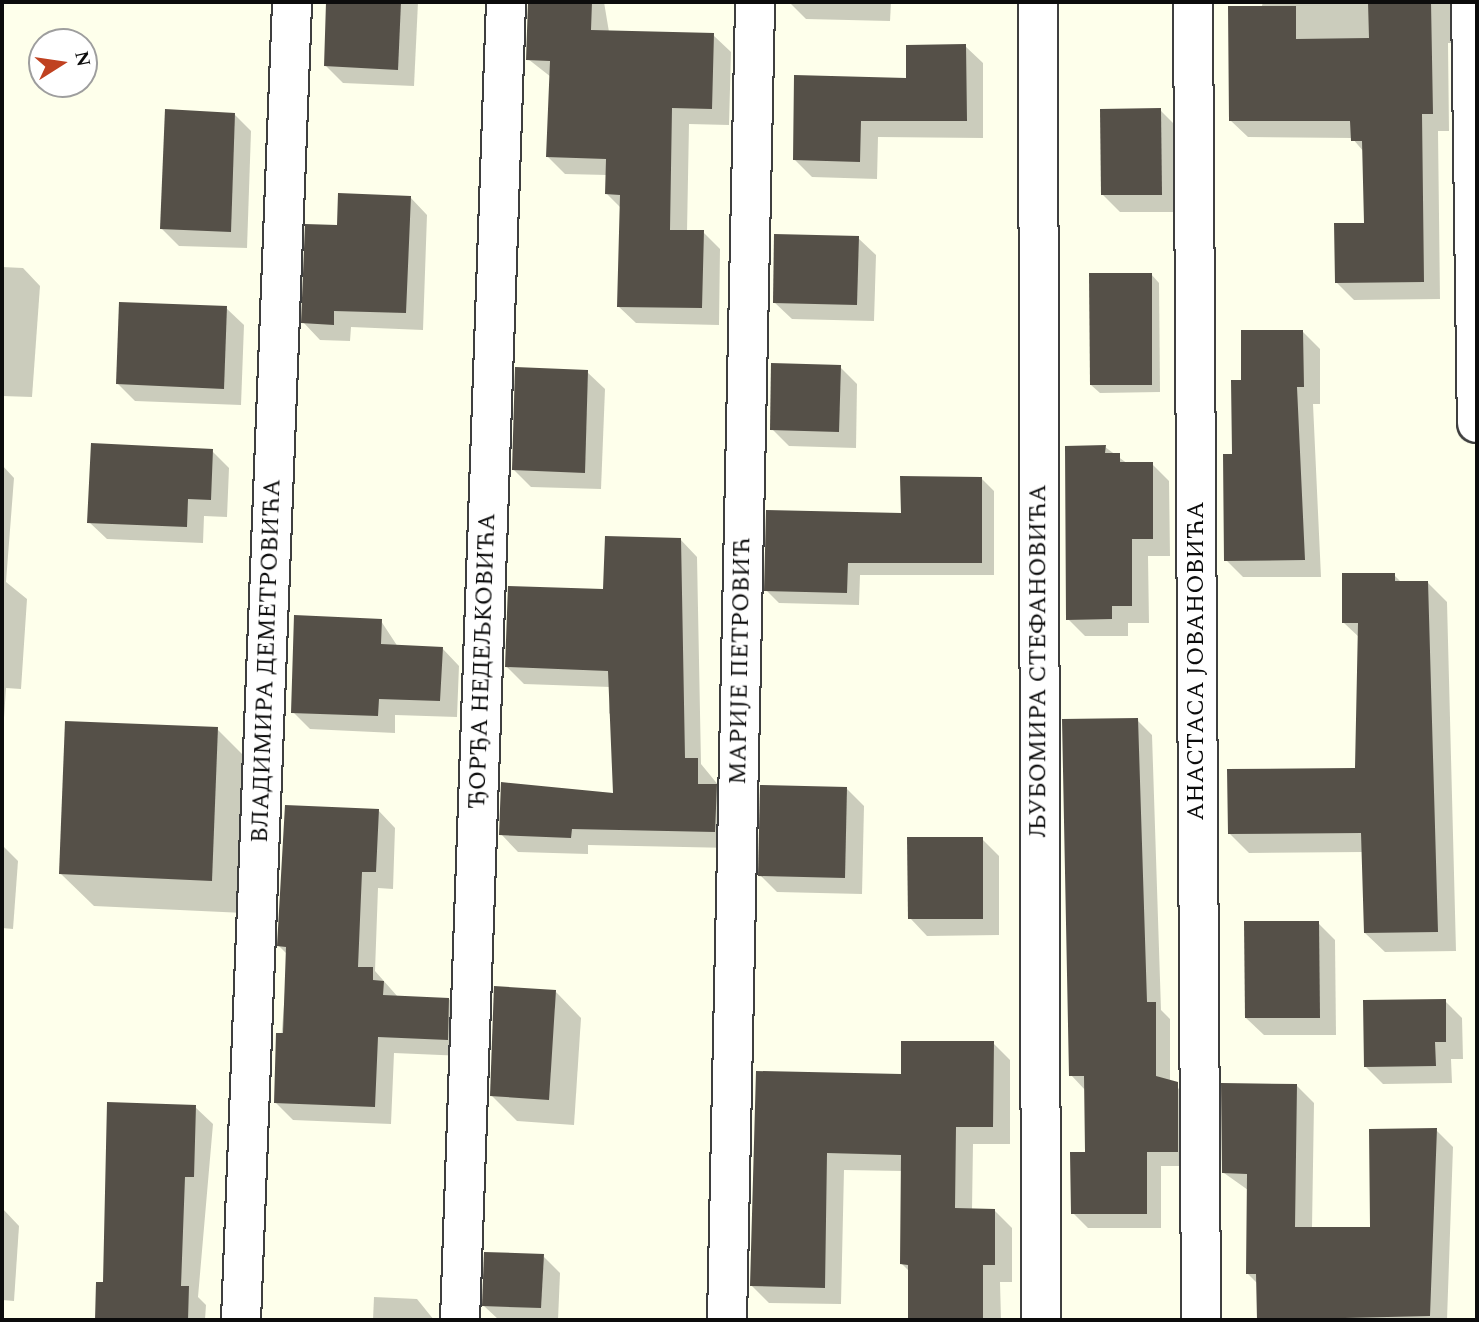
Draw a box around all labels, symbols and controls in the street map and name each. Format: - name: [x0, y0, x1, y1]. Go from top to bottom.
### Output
- north arrow: [28, 28, 98, 98]
- text: N: [66, 48, 98, 70]
- street label: ВЛАДИМИРА ДЕМЕТРОВИЋА: [246, 479, 288, 843]
- street label: ЉУБОМИРА СТЕФАНОВИЋА: [1025, 484, 1053, 838]
- street label: АНАСТАСА ЈОВАНОВИЋА: [1183, 501, 1211, 821]
- street label: ЂОРЂА НЕДЕЉКОВИЋА: [463, 512, 503, 810]
- street label: МАРИЈЕ ПЕТРОВИЋ: [724, 537, 758, 785]

